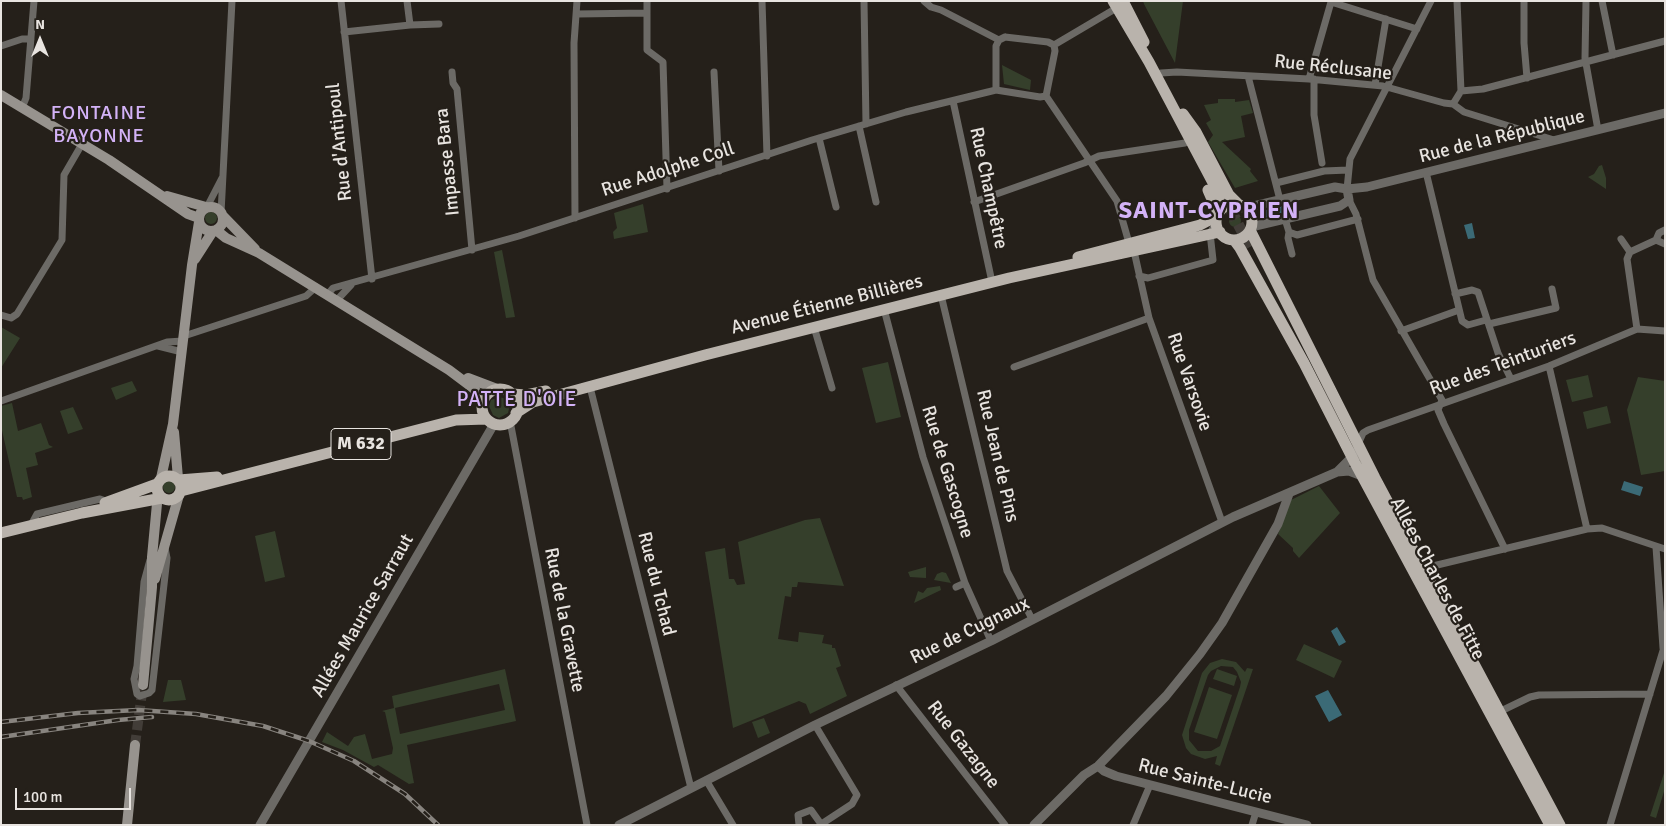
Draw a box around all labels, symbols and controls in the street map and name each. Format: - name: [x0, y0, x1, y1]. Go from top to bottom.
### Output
- north arrow: [15, 15, 65, 65]
- text: N: [35, 16, 45, 33]
- street label: Rue Réclusane: [1273, 50, 1393, 86]
- street label: Rue d'Antipoul: [322, 82, 358, 202]
- district label: FONTAINE BAYONNE: [50, 102, 148, 149]
- street label: Rue de la République: [1417, 105, 1587, 169]
- street label: Impasse Bara: [431, 107, 465, 217]
- street label: Rue Champêtre: [964, 125, 1012, 251]
- street label: Rue Adolphe Coll: [599, 138, 737, 202]
- district label: SAINT-CYPRIEN: [1117, 198, 1301, 226]
- street label: Avenue Étienne Billières: [729, 270, 925, 340]
- street label: Rue des Teinturiers: [1427, 327, 1579, 401]
- street label: Rue Varsovie: [1161, 330, 1217, 434]
- district label: PATTE D'OIE: [455, 387, 579, 413]
- street label: Rue Jean de Pins: [971, 387, 1023, 525]
- street label: Rue de Gascogne: [916, 403, 978, 541]
- road number: M 632: [331, 428, 391, 459]
- street label: Allées Charles de Fitte: [1384, 494, 1490, 664]
- street label: Allées Maurice Sarraut: [307, 530, 419, 702]
- street label: Rue du Tchad: [632, 530, 680, 638]
- street label: Rue de la Gravette: [539, 546, 589, 694]
- street label: Rue de Cugnaux: [907, 592, 1033, 670]
- street label: Rue Gazagne: [922, 697, 1004, 793]
- street label: Rue Sainte-Lucie: [1136, 754, 1274, 810]
- scale bar: [18, 778, 134, 810]
- text: 100 m: [23, 788, 63, 806]

